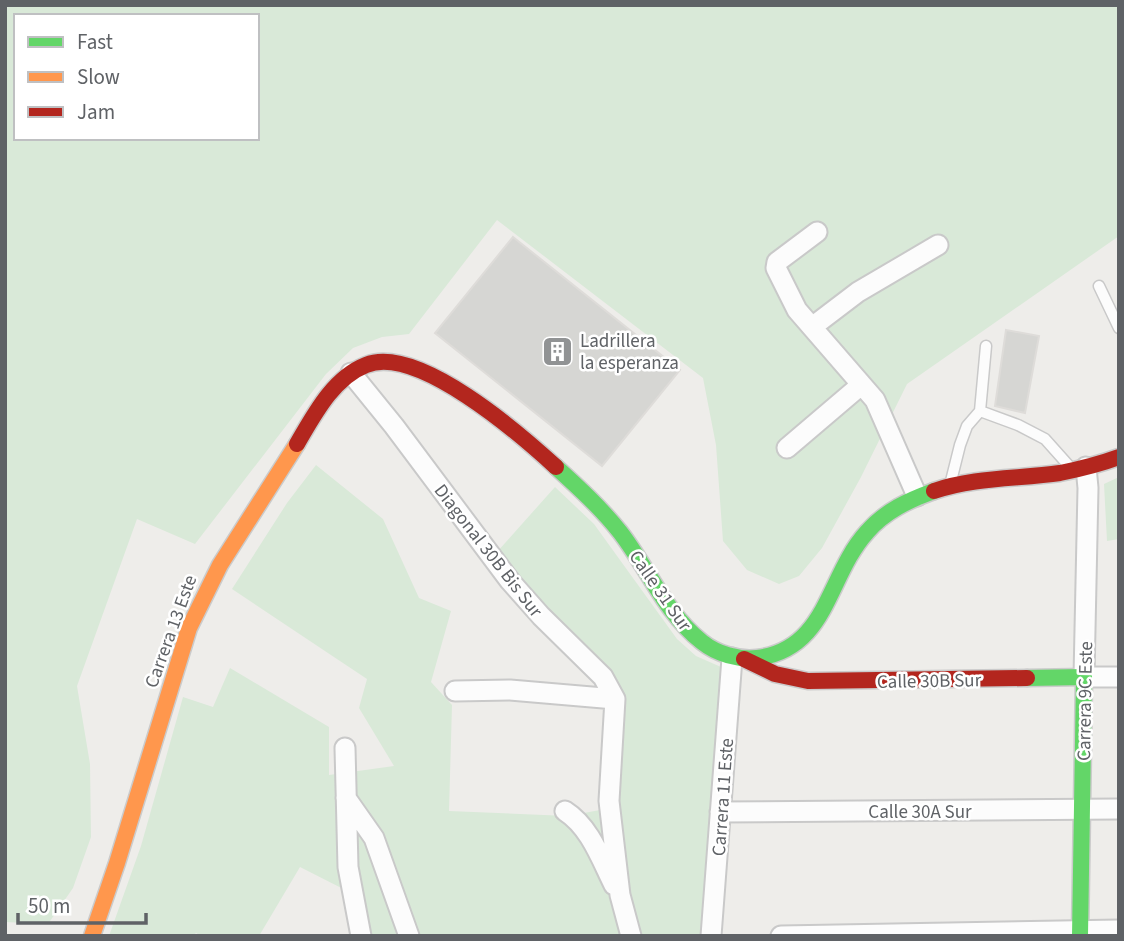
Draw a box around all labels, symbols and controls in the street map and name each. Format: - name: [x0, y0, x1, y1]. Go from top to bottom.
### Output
- legend: [14, 14, 259, 140]
- text: Fast: [77, 27, 113, 57]
- text: Slow: [77, 62, 120, 92]
- text: Jam: [77, 97, 115, 127]
- place label: Ladrillera la esperanza: [580, 328, 679, 377]
- building icon: Ladrillera la esperanza: [540, 334, 574, 368]
- street label: Diagonal 30B Bis Sur: [427, 478, 549, 624]
- street label: Calle 31 Sur: [622, 545, 698, 637]
- street label: Carrera 13 Este: [139, 571, 204, 692]
- street label: Carrera 9C Este: [1071, 641, 1100, 761]
- street label: Calle 30B Sur: [877, 667, 982, 696]
- street label: Carrera 11 Este: [706, 737, 741, 857]
- street label: Calle 30A Sur: [868, 799, 972, 826]
- scale bar: [18, 881, 145, 925]
- text: 50 m: [28, 891, 70, 921]

